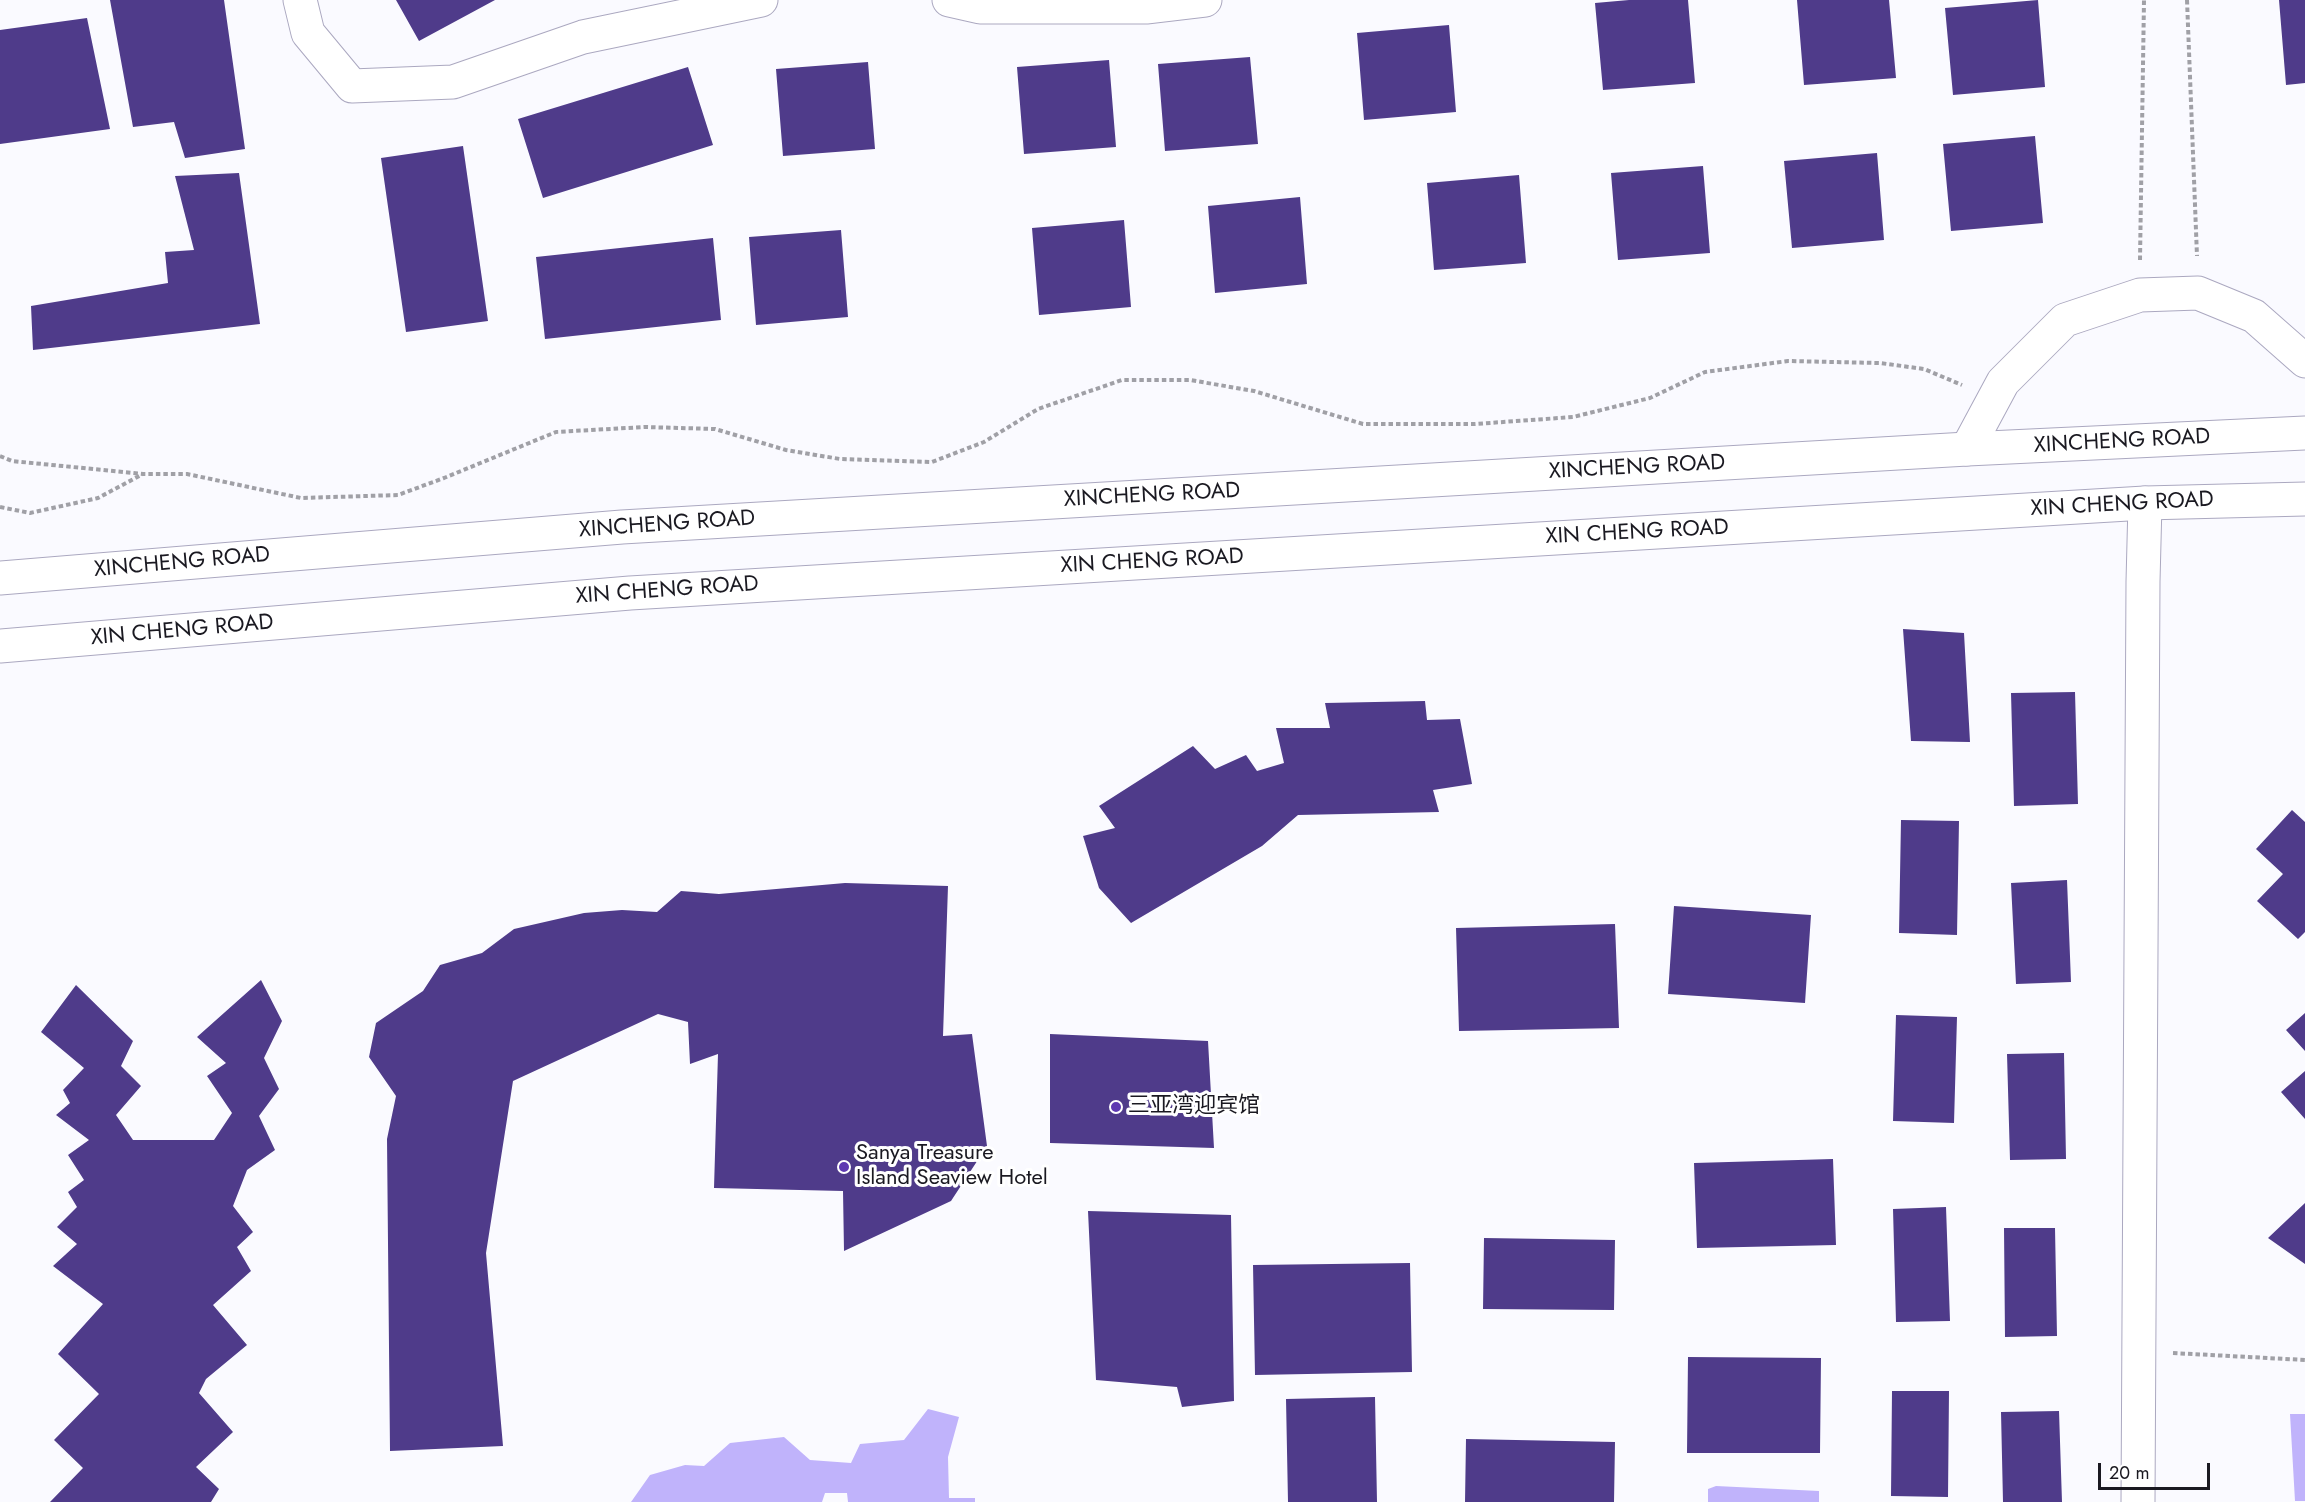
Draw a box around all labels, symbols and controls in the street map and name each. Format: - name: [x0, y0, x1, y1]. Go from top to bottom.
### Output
- street label: XINCHENG ROAD: [2033, 424, 2211, 460]
- street label: XINCHENG ROAD: [1548, 450, 1726, 486]
- street label: XINCHENG ROAD: [1063, 478, 1241, 514]
- street label: XIN CHENG ROAD: [2030, 487, 2214, 523]
- street label: XINCHENG ROAD: [578, 506, 756, 544]
- street label: XIN CHENG ROAD: [1545, 515, 1729, 551]
- street label: XINCHENG ROAD: [93, 542, 271, 584]
- street label: XIN CHENG ROAD: [1060, 544, 1244, 580]
- street label: XIN CHENG ROAD: [575, 571, 759, 611]
- street label: XIN CHENG ROAD: [90, 610, 274, 652]
- place label: 三亚湾迎宾馆: [1128, 1094, 1260, 1120]
- marker: 三亚湾迎宾馆: [1109, 1100, 1123, 1114]
- place label: Sanya Treasure Island Seaview Hotel: [856, 1141, 1048, 1192]
- marker: Sanya Treasure Island Seaview Hotel: [837, 1160, 851, 1174]
- scale bar: [2101, 1451, 2214, 1489]
- text: 20 m: [2109, 1460, 2149, 1486]

